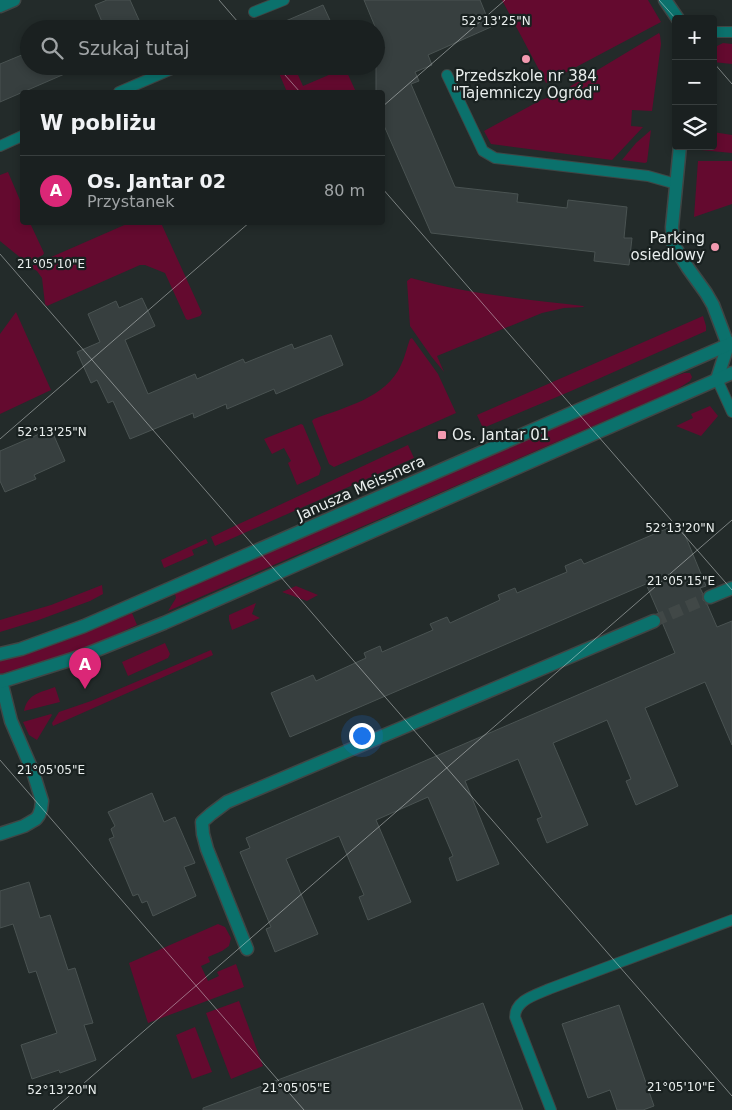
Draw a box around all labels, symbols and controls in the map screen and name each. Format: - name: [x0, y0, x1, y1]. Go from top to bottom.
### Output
- text: 52°13'25"N: [461, 14, 531, 28]
- map controls: [672, 15, 717, 150]
- button: +: [672, 15, 717, 60]
- search box: [20, 20, 385, 75]
- icon: search: [38, 34, 66, 62]
- text: Szukaj tutaj: [78, 37, 190, 59]
- marker: Przedszkole nr 384 "Tajemniczy Ogród": [520, 53, 532, 65]
- button: −: [672, 60, 717, 105]
- place label: Przedszkole nr 384 "Tajemniczy Ogród": [453, 67, 599, 102]
- button: layers: [672, 105, 717, 150]
- text: W pobliżu: [40, 111, 157, 135]
- text: Os. Jantar 02: [87, 170, 226, 192]
- text: A: [50, 181, 62, 200]
- text: 80 m: [324, 181, 365, 200]
- text: Przystanek: [87, 192, 174, 211]
- place label: Parking osiedlowy: [631, 229, 705, 264]
- marker: Parking osiedlowy: [709, 241, 721, 253]
- text: 21°05'10"E: [17, 257, 85, 271]
- text: 52°13'25"N: [17, 425, 87, 439]
- place label: Os. Jantar 01: [452, 426, 549, 444]
- marker: Os. Jantar 01: [436, 429, 448, 441]
- street label: Janusza Meissnera: [293, 452, 428, 525]
- text: 52°13'20"N: [645, 521, 715, 535]
- text: 21°05'15"E: [647, 574, 715, 588]
- pin: A: [69, 648, 101, 689]
- your location: [349, 723, 375, 749]
- text: 21°05'05"E: [17, 763, 85, 777]
- text: 21°05'10"E: [647, 1080, 715, 1094]
- text: 21°05'05"E: [262, 1081, 330, 1095]
- text: 52°13'20"N: [27, 1083, 97, 1097]

